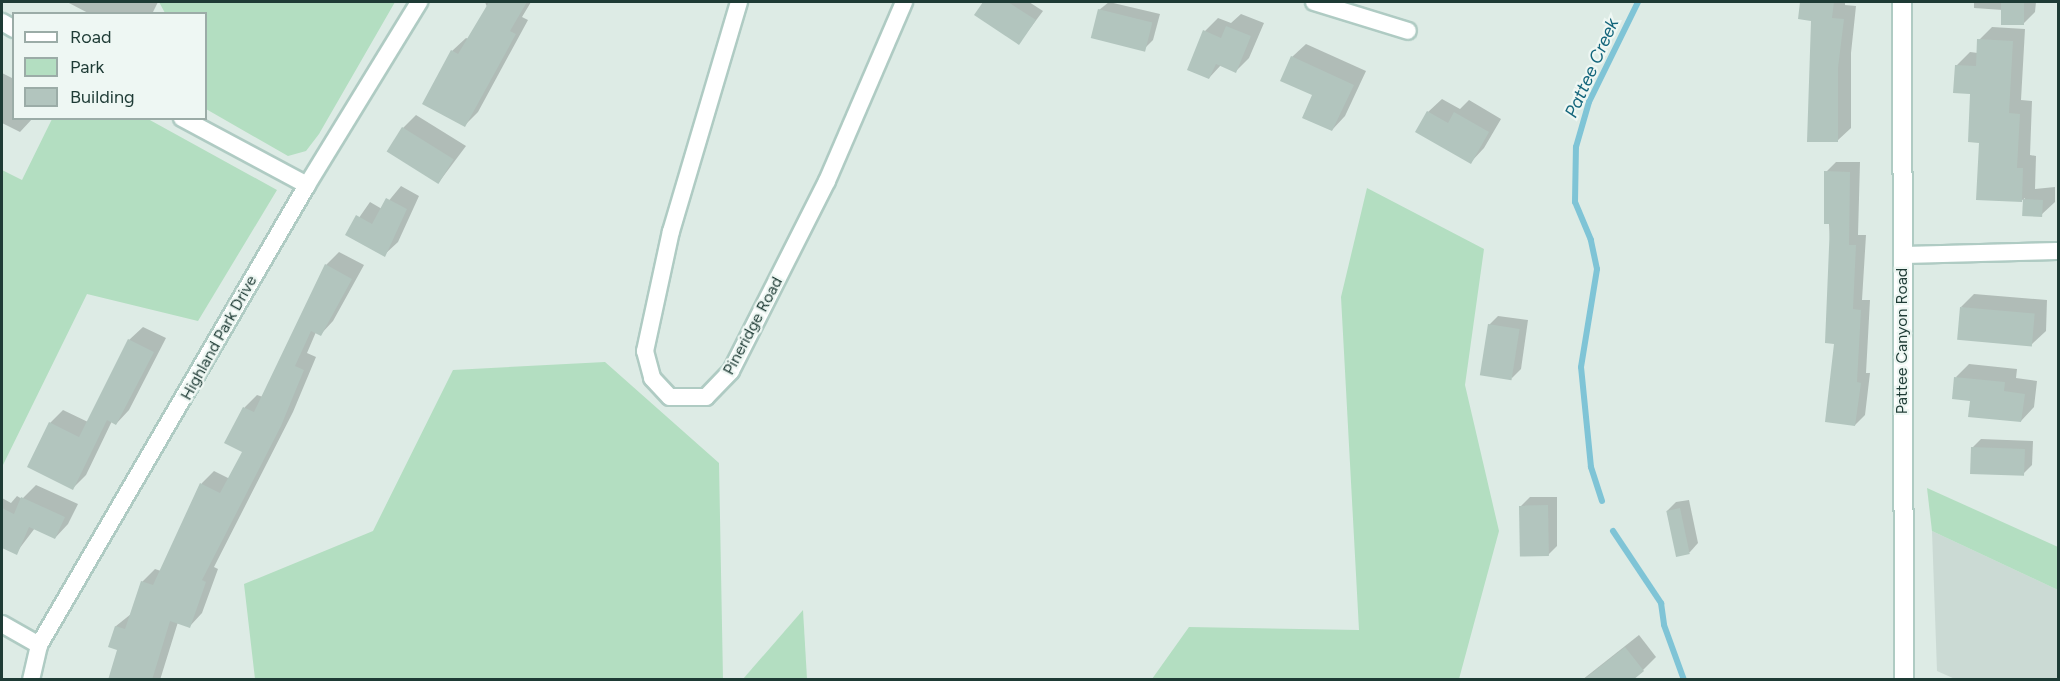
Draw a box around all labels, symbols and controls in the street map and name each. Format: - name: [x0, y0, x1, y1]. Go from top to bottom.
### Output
- legend: [12, 12, 207, 120]
- water label: Pattee Creek: [1561, 15, 1623, 121]
- text: Road: [70, 26, 111, 48]
- text: Park: [70, 56, 104, 78]
- text: Building: [70, 86, 135, 108]
- street label: Pattee Canyon Road: [1892, 268, 1912, 414]
- street label: Highland Park Drive: [177, 272, 261, 404]
- street label: Pineridge Road: [719, 274, 787, 378]

